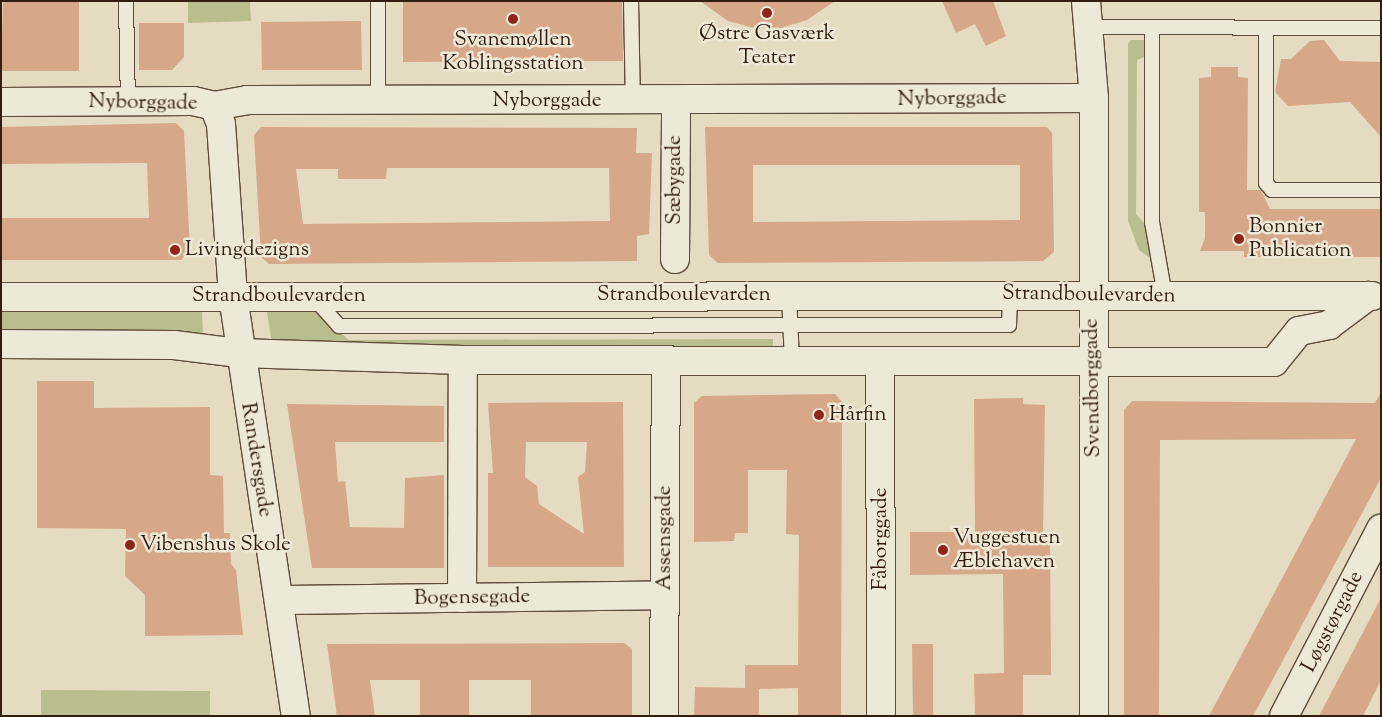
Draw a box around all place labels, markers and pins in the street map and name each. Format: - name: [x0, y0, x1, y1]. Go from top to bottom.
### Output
- marker: Østre Gasværk Teater: [761, 7, 773, 19]
- marker: Svanemøllen Koblingsstation: [507, 13, 519, 25]
- place label: Østre Gasværk Teater: [699, 21, 835, 71]
- place label: Svanemøllen Koblingsstation: [442, 27, 584, 77]
- place label: Bonnier Publication: [1249, 214, 1351, 264]
- marker: Bonnier Publication: [1233, 233, 1245, 245]
- place label: Livingdezigns: [185, 237, 309, 263]
- marker: Livingdezigns: [169, 244, 181, 256]
- place label: Hårfin: [829, 402, 887, 428]
- marker: Hårfin: [813, 409, 825, 421]
- place label: Vuggestuen Æblehaven: [953, 525, 1061, 575]
- place label: Vibenshus Skole: [140, 532, 291, 558]
- marker: Vibenshus Skole: [124, 539, 136, 551]
- marker: Vuggestuen Æblehaven: [937, 544, 949, 556]

